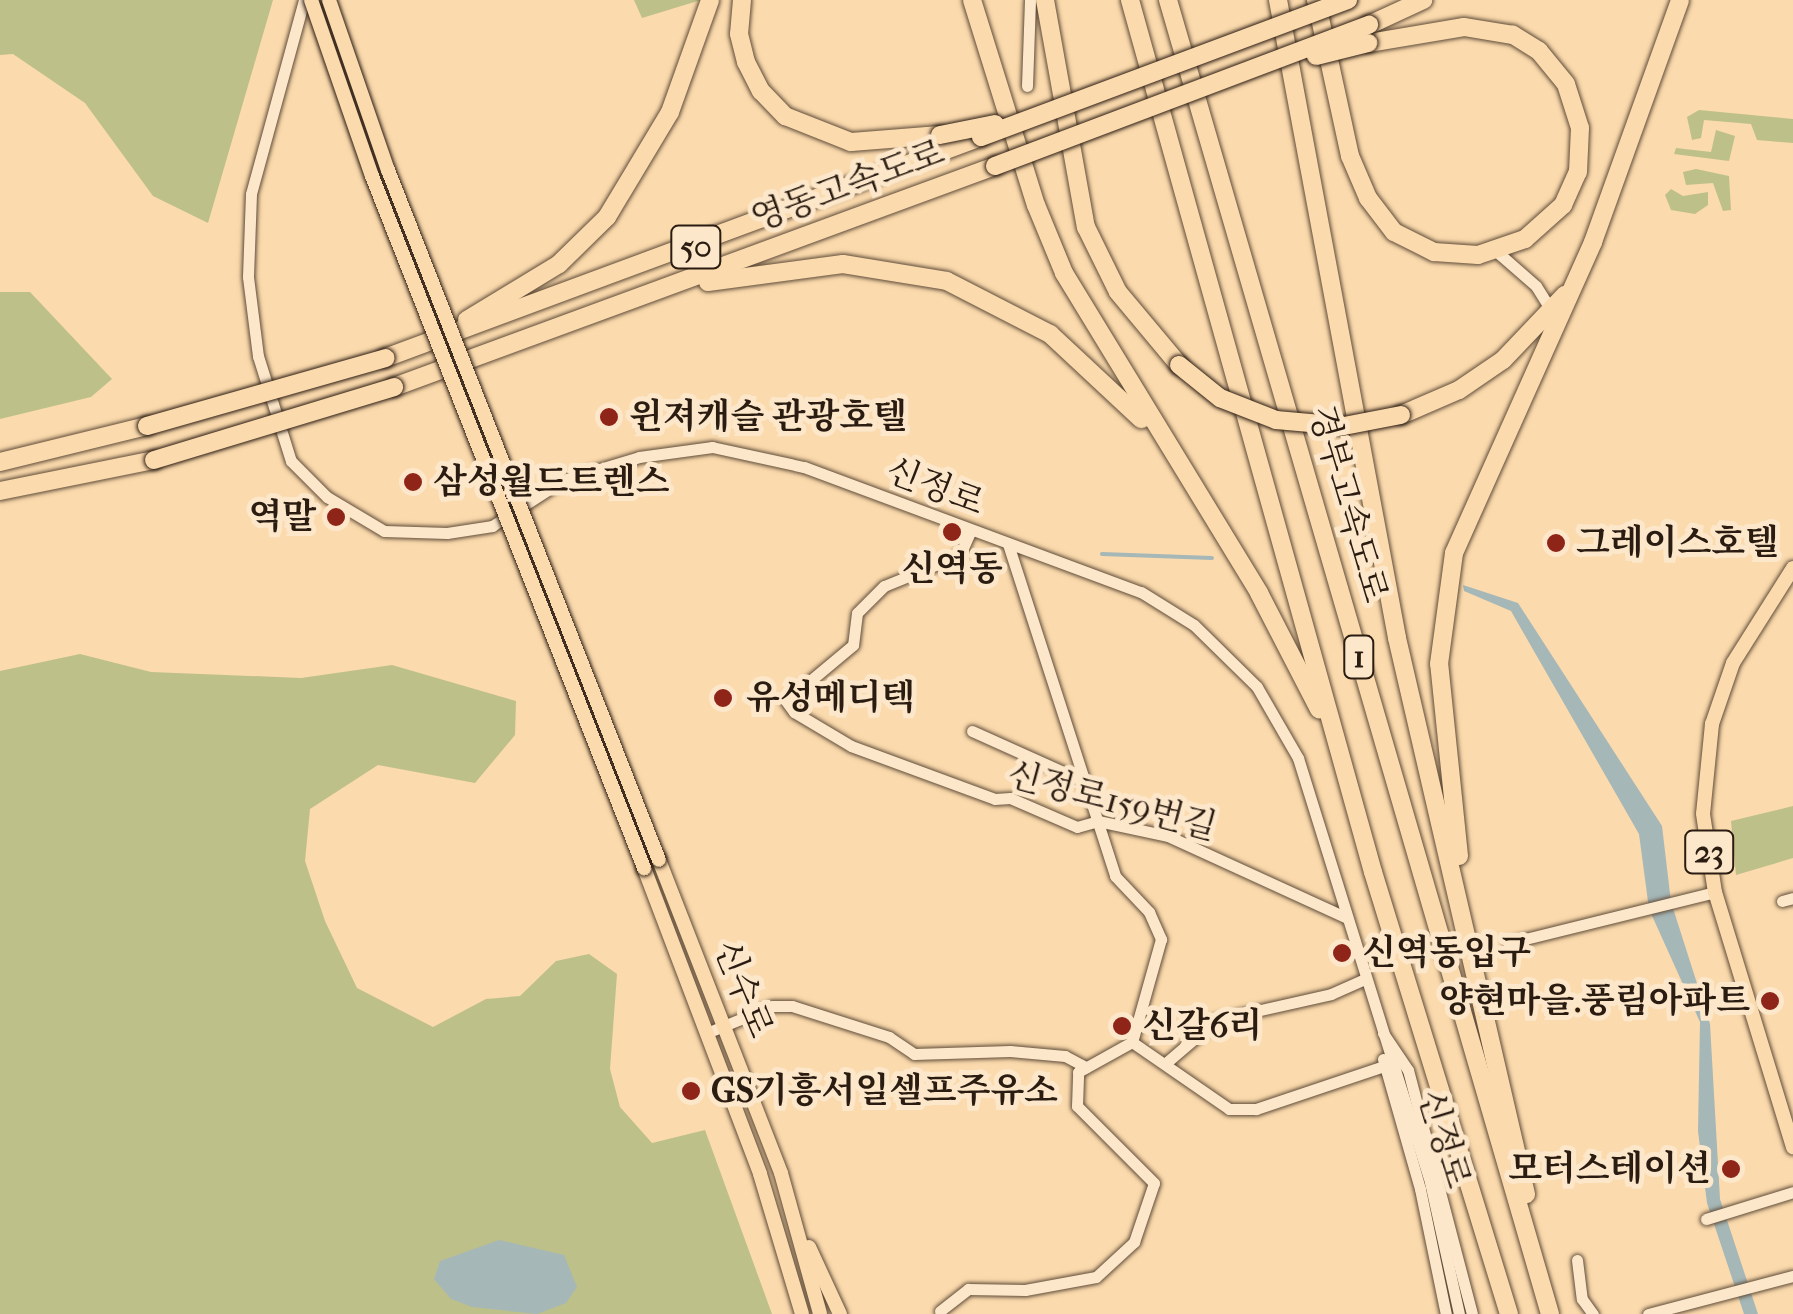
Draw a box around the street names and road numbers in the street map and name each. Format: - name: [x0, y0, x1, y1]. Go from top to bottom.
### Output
- street label: 영동고속도로: [746, 132, 950, 240]
- road number: 50: [668, 220, 724, 274]
- street label: 경부고속도로: [1300, 401, 1396, 607]
- street label: 신정로: [880, 449, 990, 525]
- road number: 1: [1342, 630, 1376, 684]
- street label: 신정로159번길: [1003, 753, 1221, 849]
- road number: 23: [1684, 825, 1734, 879]
- street label: 신수로: [705, 934, 781, 1044]
- street label: 신정로: [1409, 1084, 1479, 1194]

